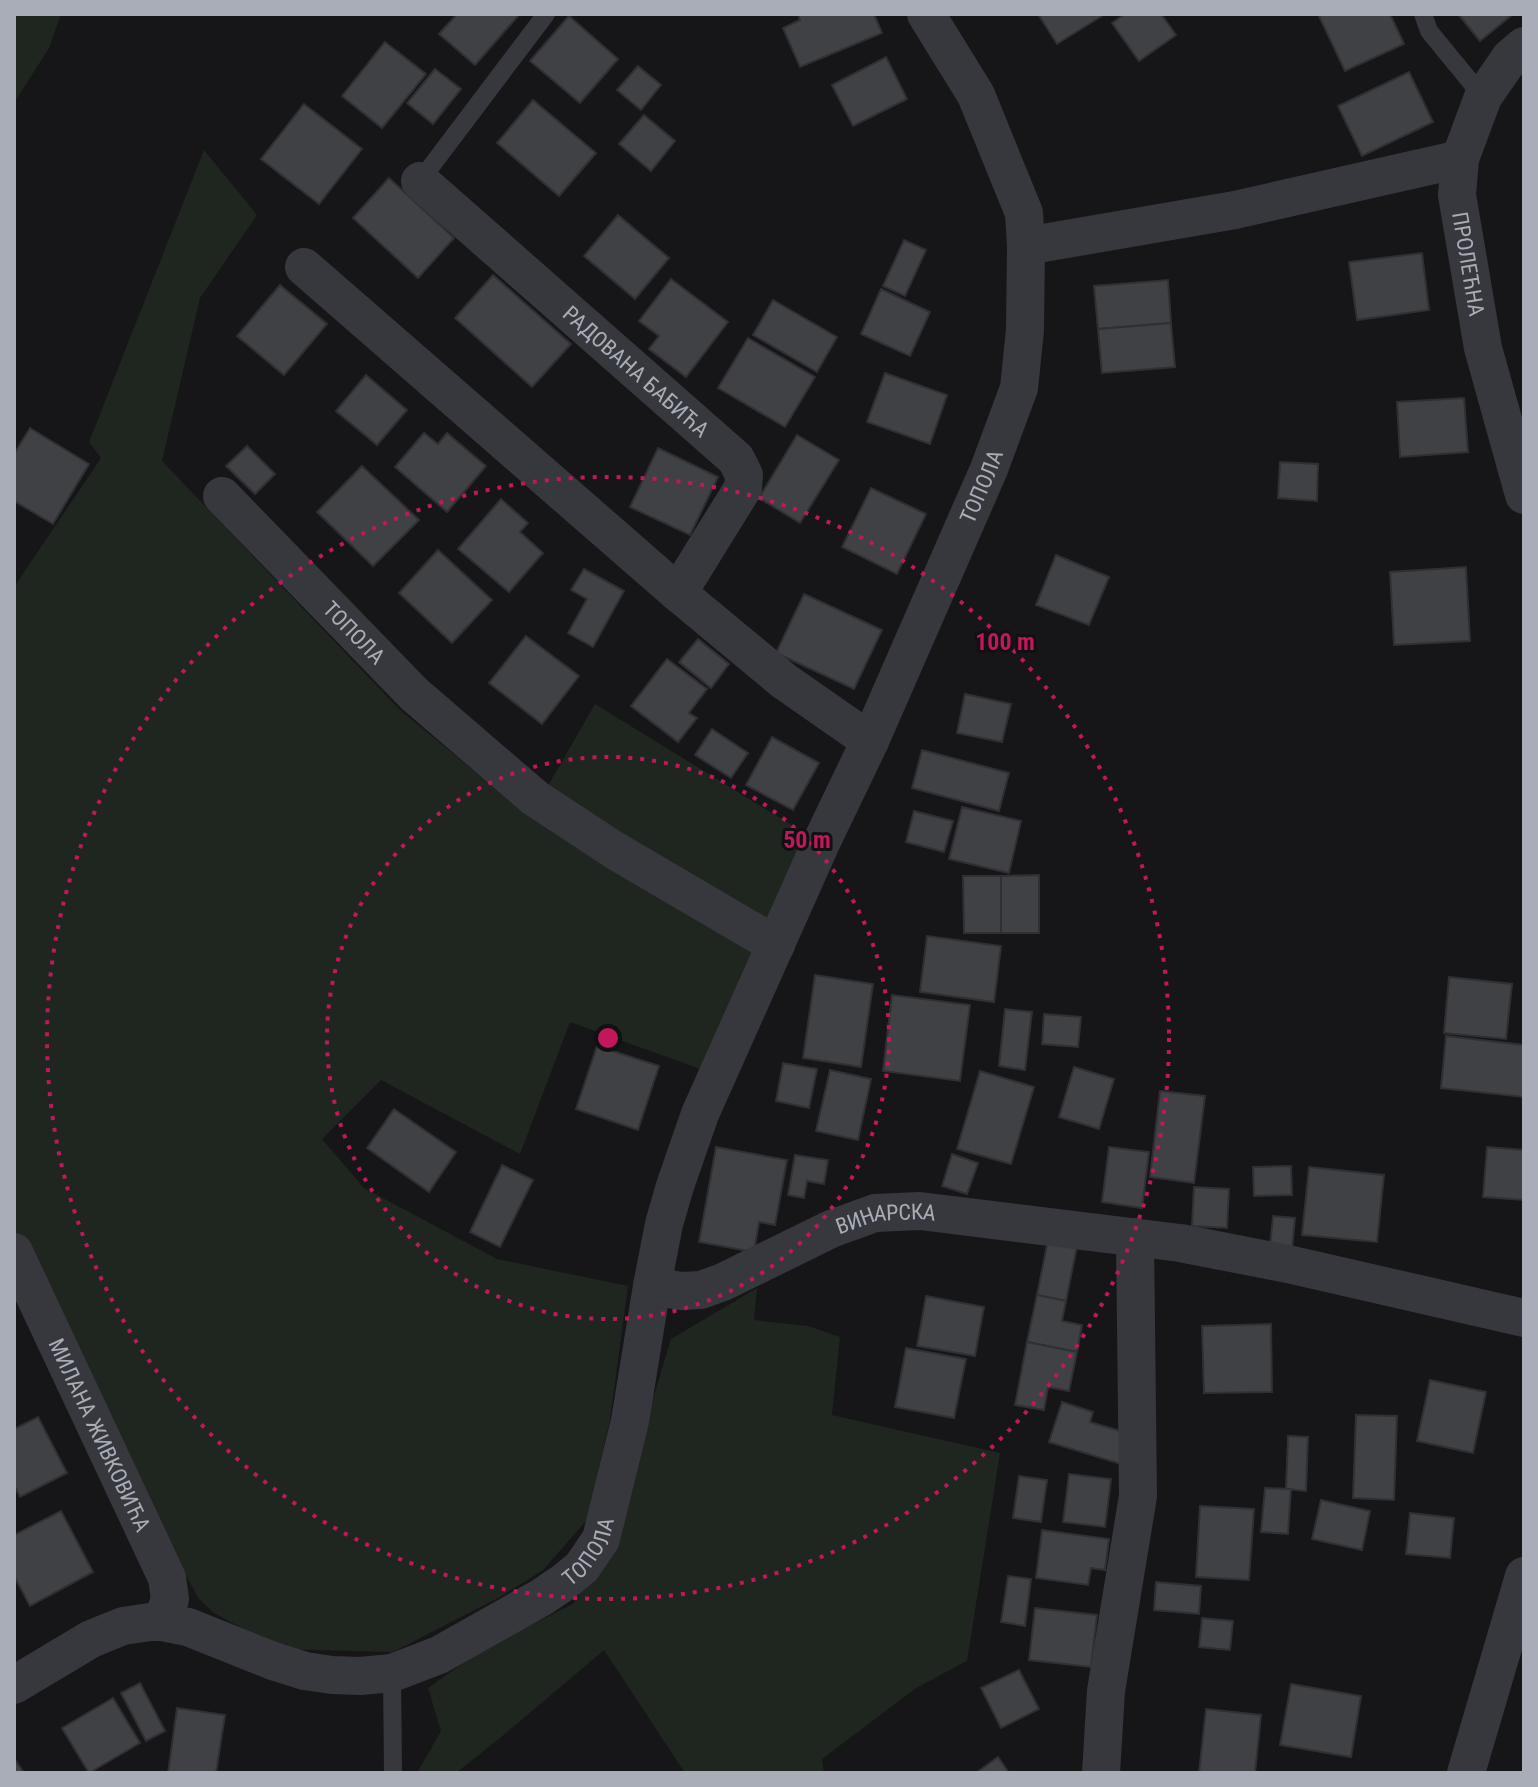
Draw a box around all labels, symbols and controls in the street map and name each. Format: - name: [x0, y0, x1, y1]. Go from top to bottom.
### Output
- street label: ПРОЛЕЋНА: [1447, 210, 1489, 318]
- street label: РАДОВАНА БАБИЋА: [558, 301, 714, 443]
- street label: ТОПОЛА: [955, 446, 1008, 527]
- street label: ТОПОЛА: [318, 596, 390, 669]
- text: 100 m: [975, 628, 1035, 656]
- text: 50 m: [783, 826, 831, 854]
- centre of rings: [594, 1024, 622, 1052]
- street label: ВИНАРСКА: [832, 1199, 938, 1239]
- street label: МИЛАНА ЖИВКОВИЋА: [43, 1335, 156, 1536]
- street label: ТОПОЛА: [558, 1515, 619, 1591]

